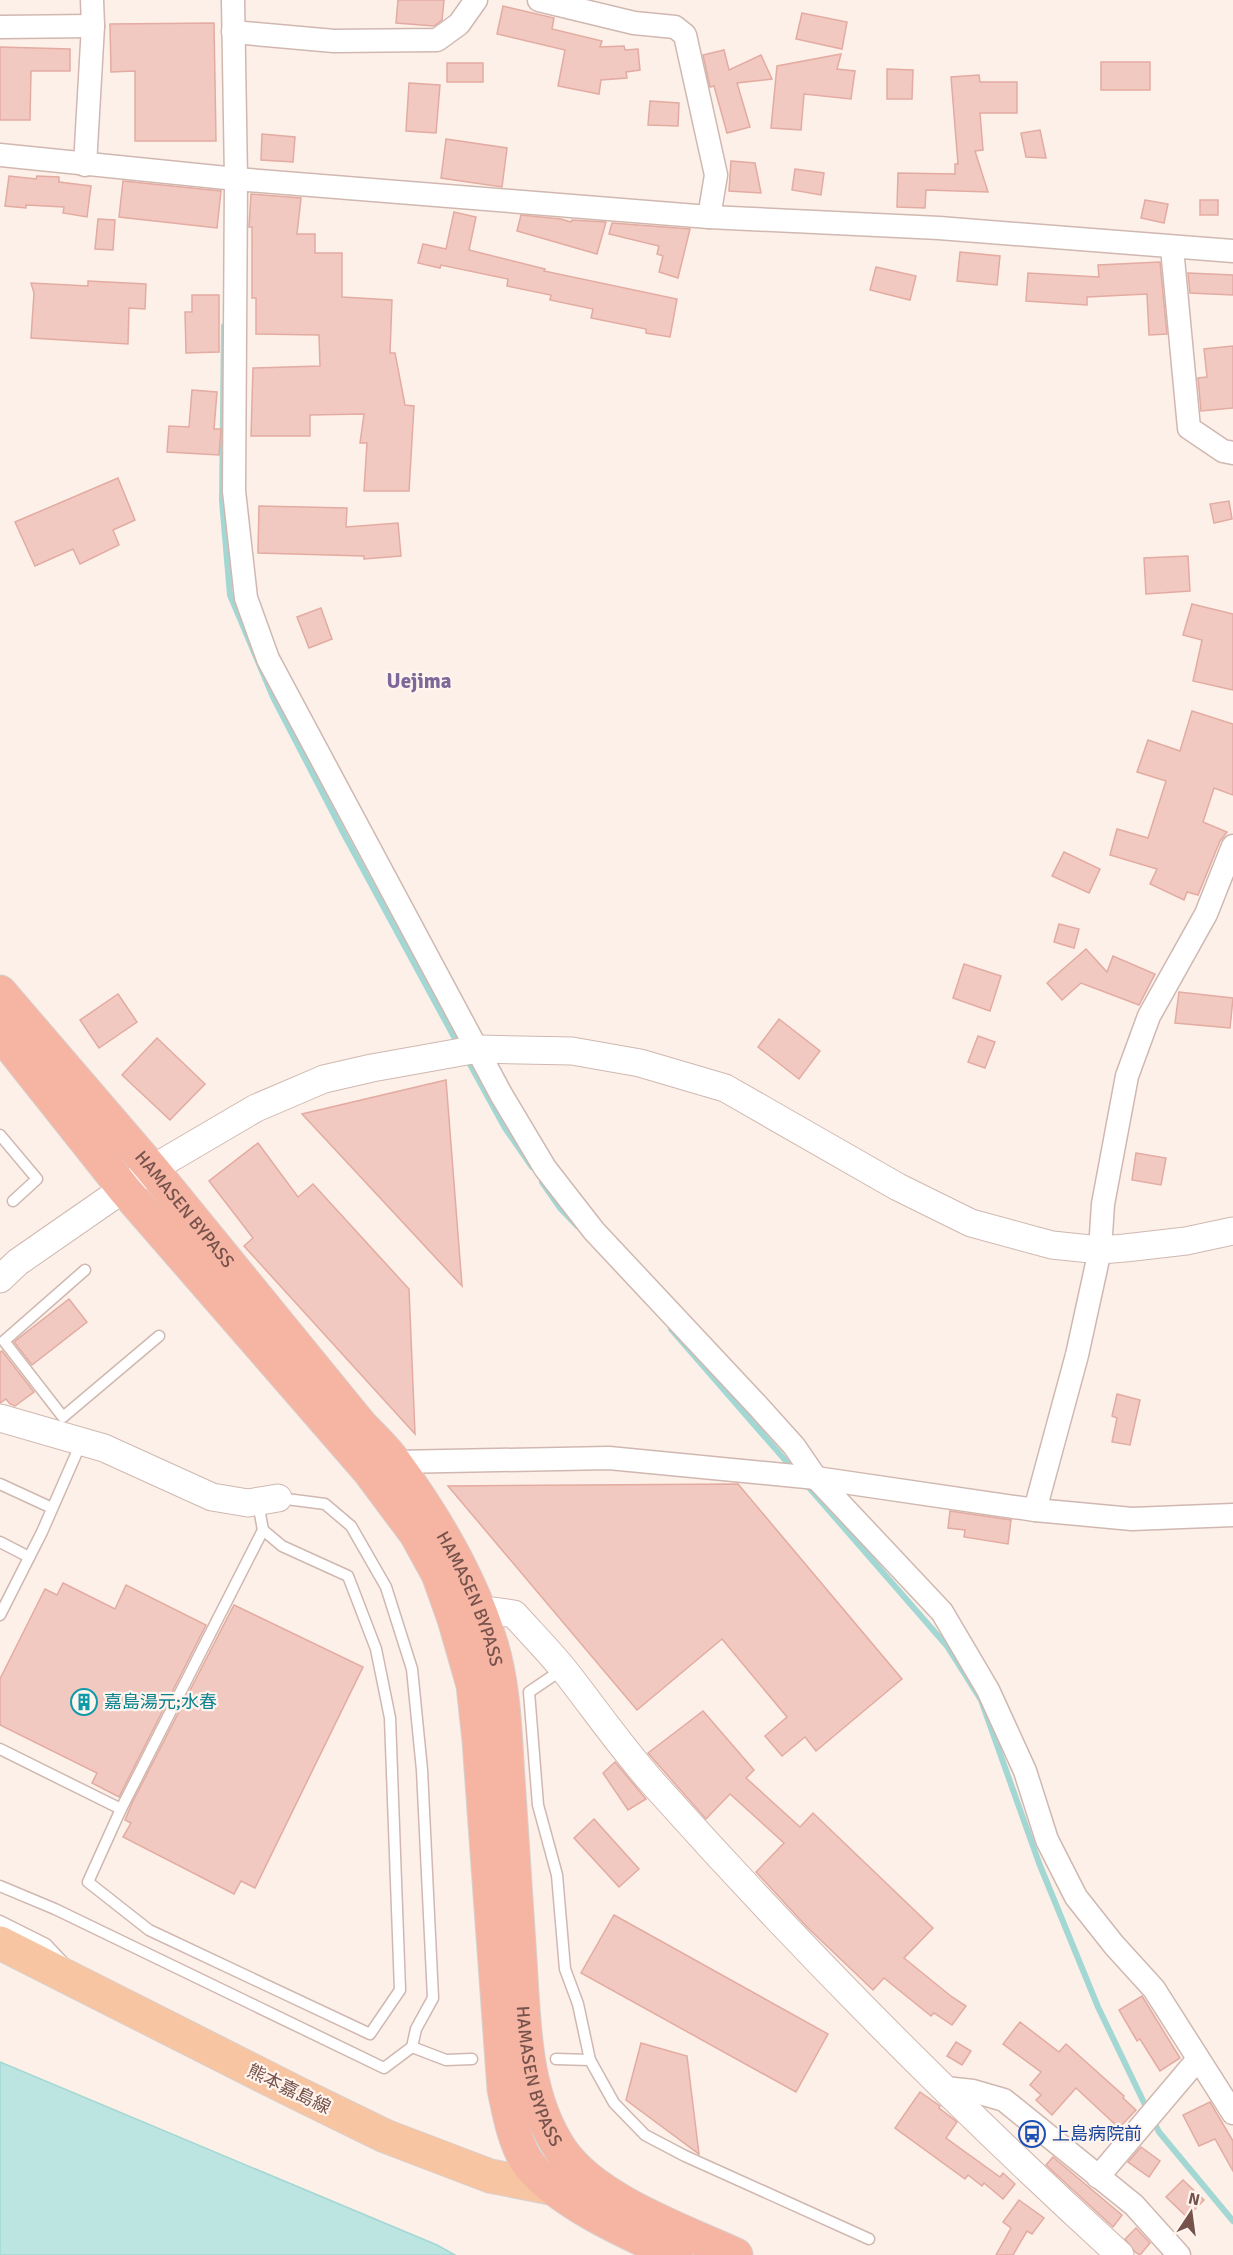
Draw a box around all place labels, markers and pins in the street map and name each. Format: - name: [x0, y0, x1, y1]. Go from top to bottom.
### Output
- building icon: 嘉島湯元;水春: [69, 1687, 99, 1717]
- place label: 嘉島湯元;水春: [104, 1691, 217, 1713]
- bus stop icon: 上島病院前: [1017, 2119, 1047, 2149]
- place label: 上島病院前: [1052, 2123, 1142, 2145]

